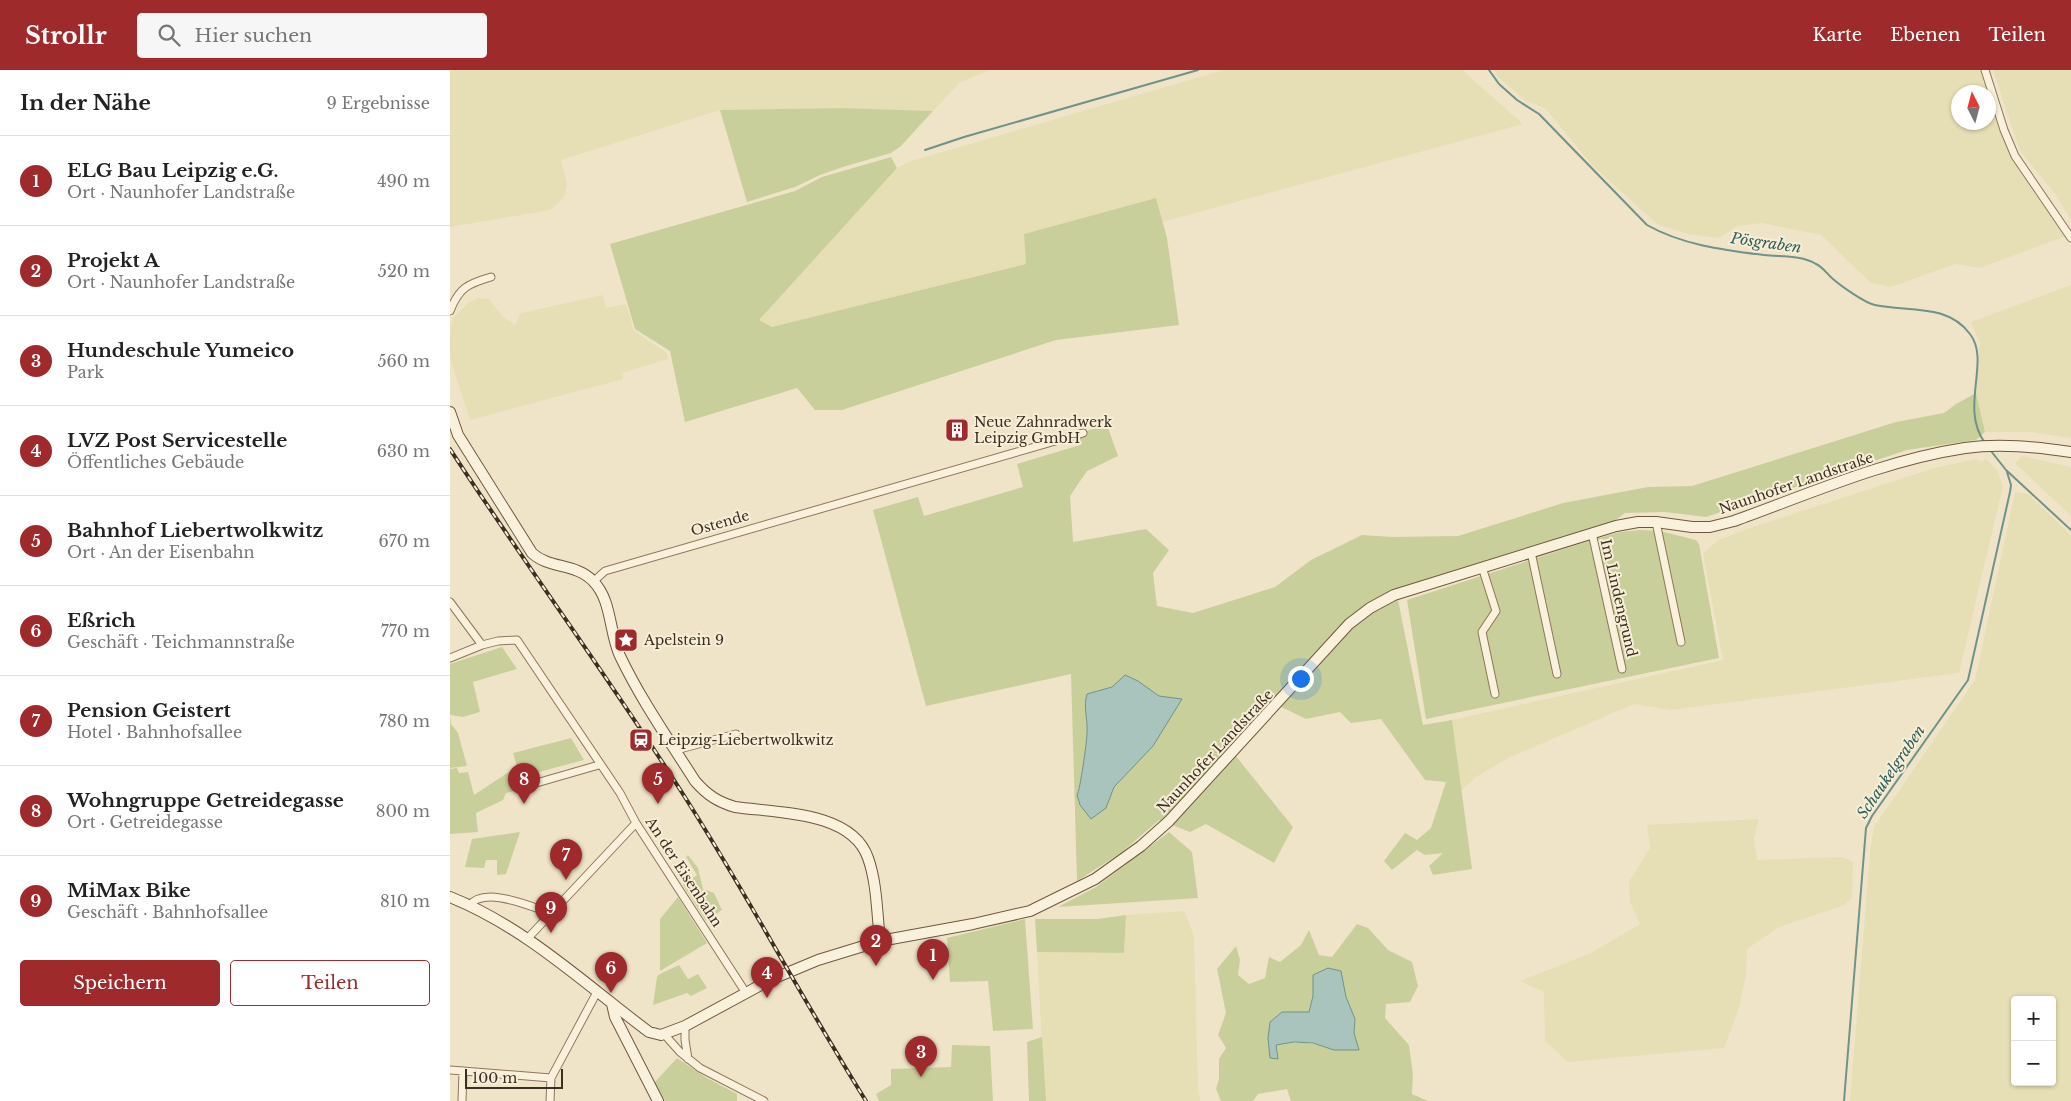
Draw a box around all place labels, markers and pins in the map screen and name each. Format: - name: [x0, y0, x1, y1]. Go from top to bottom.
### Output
- place label: Neue Zahnradwerk Leipzig GmbH: [974, 413, 1113, 447]
- building icon: Neue Zahnradwerk Leipzig GmbH: [944, 417, 970, 443]
- place icon: Apelstein 9: [613, 627, 639, 653]
- place label: Apelstein 9: [643, 631, 724, 649]
- station icon: Leipzig-Liebertwolkwitz: [628, 727, 654, 753]
- place label: Leipzig-Liebertwolkwitz: [658, 731, 834, 749]
- pin: 8: [508, 763, 540, 804]
- pin: 5: [642, 763, 674, 804]
- pin: 7: [550, 839, 582, 880]
- pin: 9: [535, 892, 567, 933]
- pin: 2: [860, 925, 892, 966]
- pin: 1: [917, 939, 949, 980]
- pin: 6: [595, 952, 627, 993]
- pin: 4: [751, 957, 783, 998]
- pin: 3: [905, 1036, 937, 1077]

